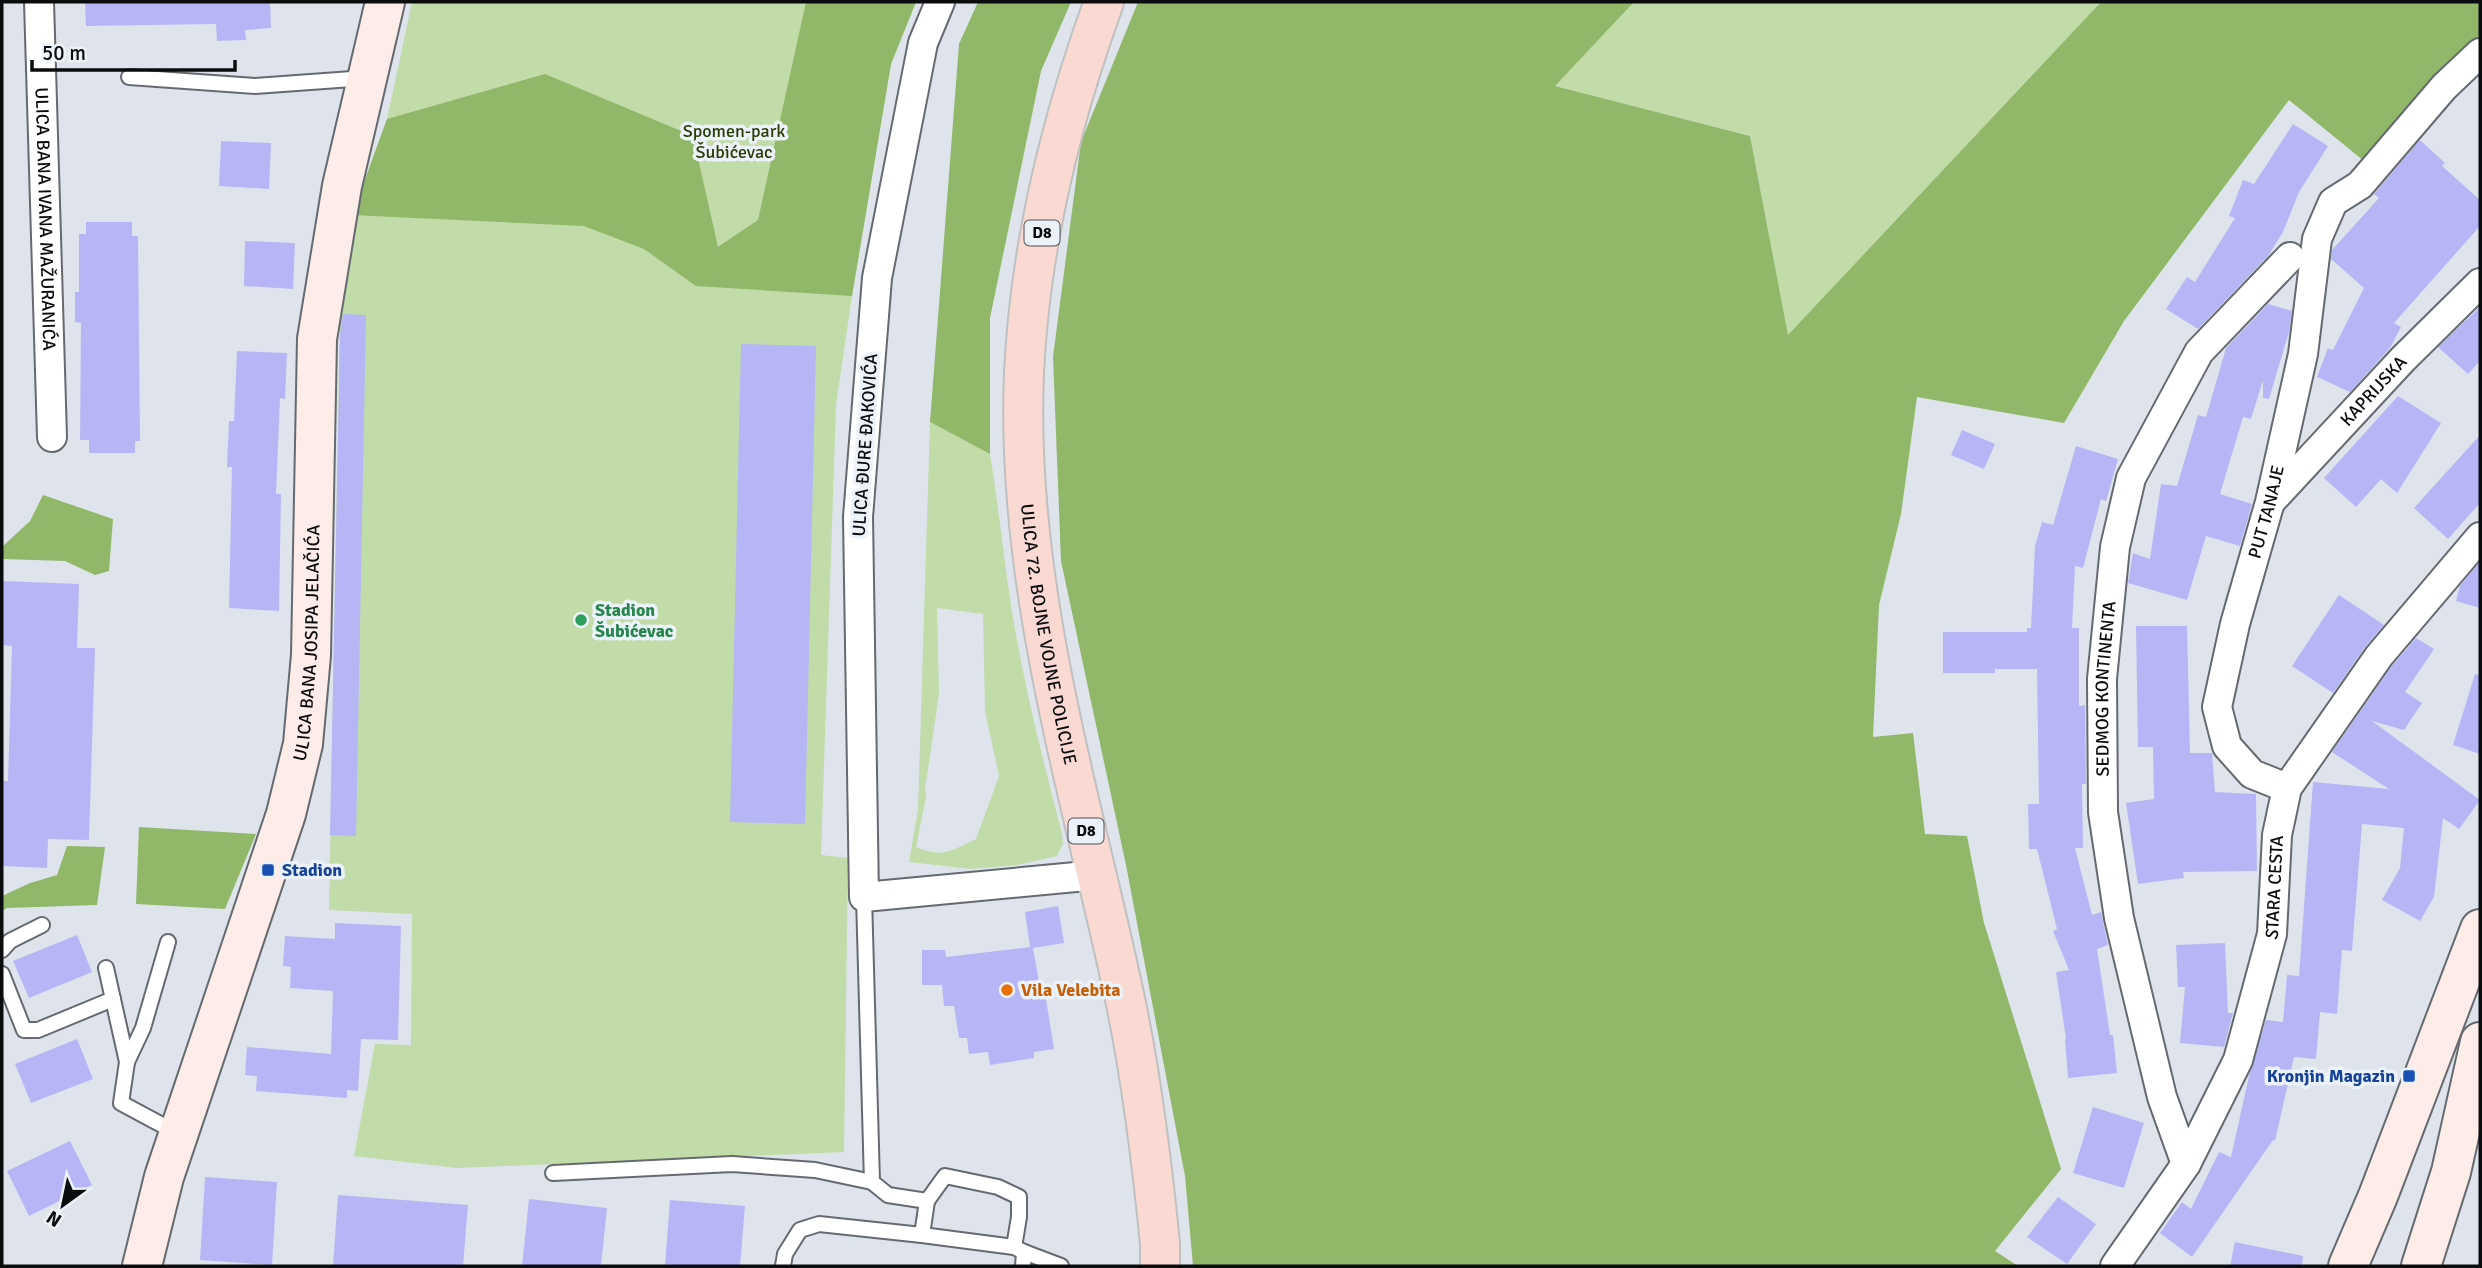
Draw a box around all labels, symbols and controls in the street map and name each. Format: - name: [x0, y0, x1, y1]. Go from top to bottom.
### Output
- scale bar: [32, 28, 234, 72]
- text: 50 m: [42, 40, 86, 66]
- street label: ULICA BANA IVANA MAŽURANIĆA: [31, 87, 60, 351]
- park label: Spomen-park Šubićevac: [683, 120, 785, 163]
- road number: D8: [1024, 220, 1060, 246]
- street label: KAPRIJSKA: [2335, 351, 2411, 431]
- street label: ULICA ĐURE ĐAKOVIĆA: [848, 353, 882, 537]
- street label: PUT TANAJE: [2243, 463, 2289, 561]
- street label: ULICA 72. BOJNE VOJNE POLICIJE: [1016, 503, 1081, 767]
- street label: ULICA BANA JOSIPA JELAČIĆA: [288, 524, 324, 763]
- place label: Stadion Šubićevac: [595, 599, 674, 642]
- street label: SEDMOG KONTINENTA: [2091, 600, 2121, 777]
- marker: Stadion Šubićevac: [573, 612, 589, 628]
- road number: D8: [1068, 818, 1104, 844]
- street label: STARA CESTA: [2260, 835, 2288, 941]
- place label: Stadion: [282, 859, 342, 881]
- marker: Stadion: [260, 862, 276, 878]
- place label: Vila Velebita: [1021, 979, 1120, 1001]
- marker: Vila Velebita: [999, 982, 1015, 998]
- place label: Kronjin Magazin: [2267, 1065, 2395, 1087]
- marker: Kronjin Magazin: [2401, 1068, 2417, 1084]
- north arrow: [28, 1170, 98, 1240]
- text: N: [42, 1205, 66, 1232]

